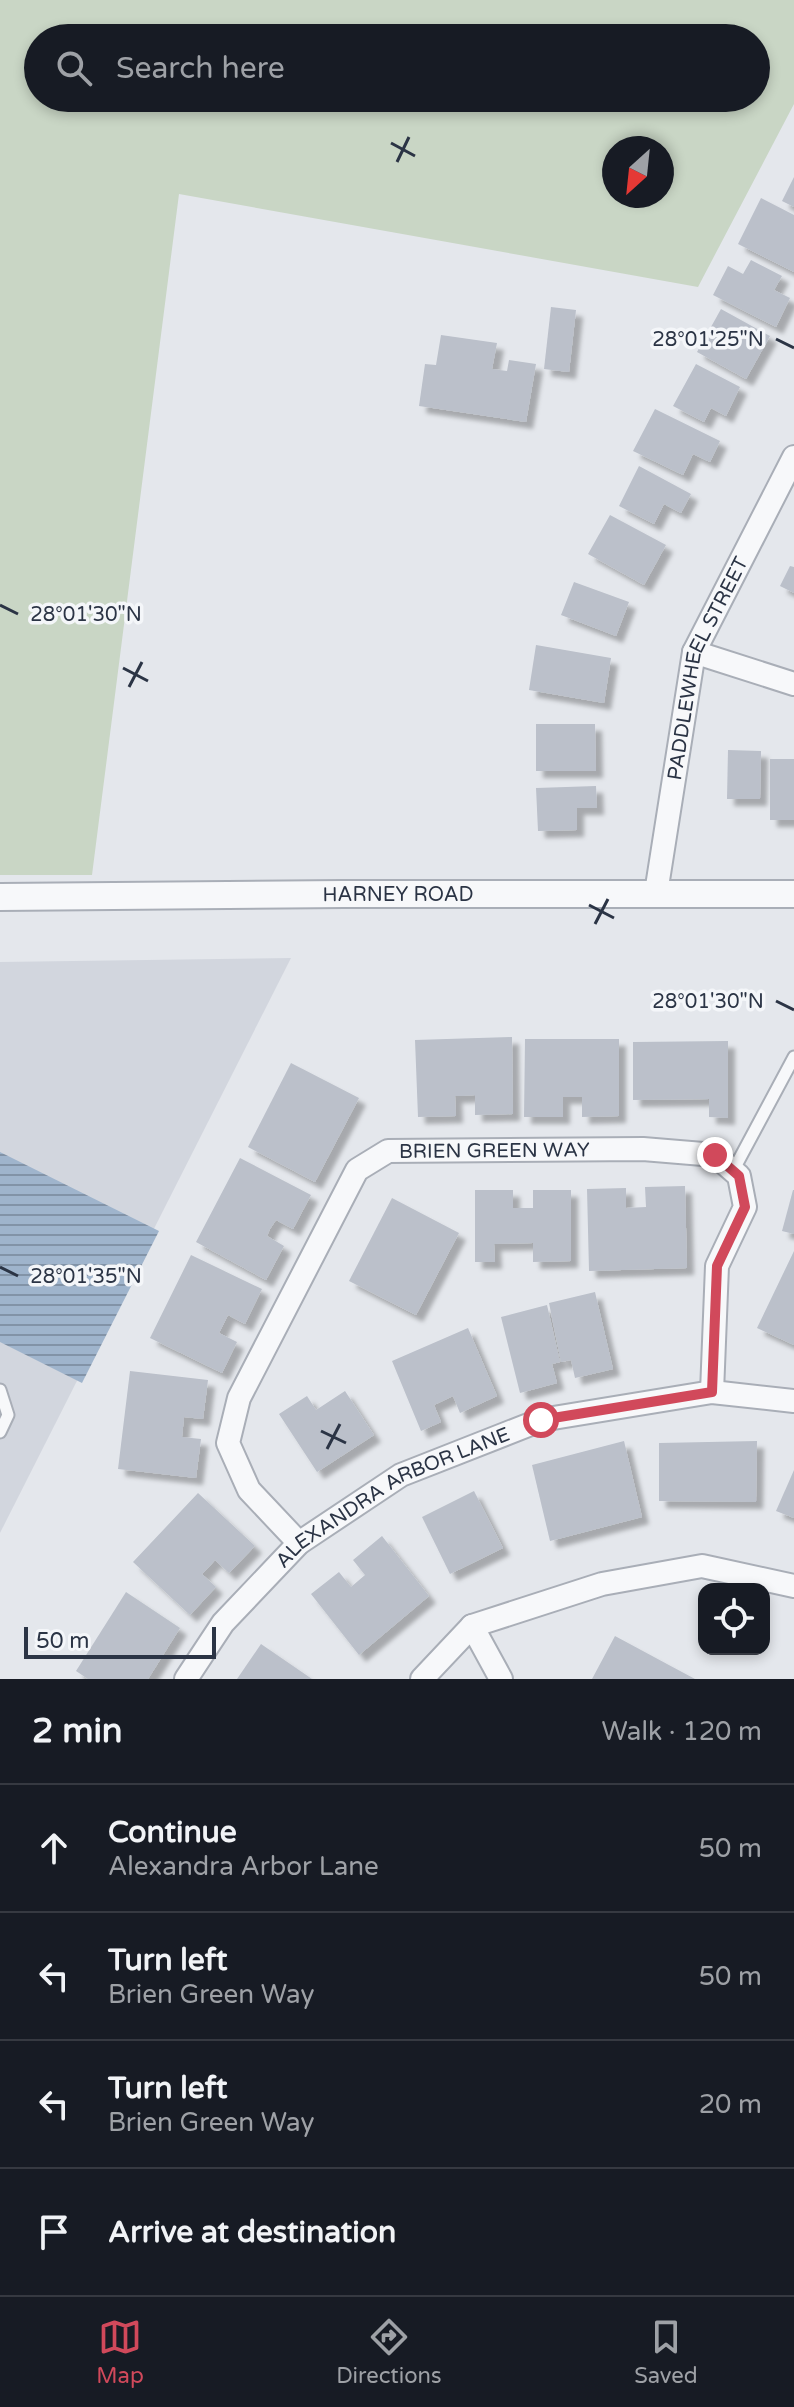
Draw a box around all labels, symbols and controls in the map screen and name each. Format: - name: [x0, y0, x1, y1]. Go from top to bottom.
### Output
- search box: [24, 24, 770, 112]
- icon: search: [52, 46, 96, 90]
- text: Search here: [116, 50, 285, 87]
- north arrow: [602, 136, 674, 208]
- text: 28°01'25"N: [652, 328, 764, 352]
- street label: PADDLEWHEEL STREET: [663, 553, 754, 782]
- text: 28°01'30"N: [30, 603, 142, 627]
- street label: HARNEY ROAD: [322, 883, 474, 907]
- text: 28°01'30"N: [652, 990, 764, 1014]
- route end: [697, 1137, 733, 1173]
- street label: BRIEN GREEN WAY: [399, 1138, 590, 1164]
- text: 28°01'35"N: [30, 1265, 142, 1289]
- route start: [523, 1402, 559, 1438]
- street label: ALEXANDRA ARBOR LANE: [271, 1422, 513, 1573]
- map controls: [698, 1583, 770, 1655]
- button: locate: [698, 1583, 770, 1655]
- scale bar: [24, 1623, 216, 1659]
- text: 50 m: [36, 1628, 90, 1654]
- text: 2 min: [32, 1711, 123, 1752]
- text: Walk · 120 m: [602, 1716, 762, 1747]
- text: Continue: [108, 1814, 237, 1851]
- icon: ahead: [32, 1826, 76, 1870]
- text: 50 m: [699, 1833, 762, 1864]
- text: Alexandra Arbor Lane: [108, 1851, 379, 1882]
- text: Turn left: [108, 1942, 227, 1979]
- icon: left: [32, 1954, 76, 1998]
- text: 50 m: [699, 1961, 762, 1992]
- text: Brien Green Way: [108, 1979, 314, 2010]
- text: Turn left: [108, 2070, 227, 2107]
- icon: left: [32, 2082, 76, 2126]
- text: 20 m: [699, 2089, 762, 2120]
- text: Brien Green Way: [108, 2107, 314, 2138]
- icon: arrive: [32, 2210, 76, 2254]
- text: Arrive at destination: [108, 2214, 396, 2251]
- tab: Map: [96, 2315, 144, 2389]
- tab: Directions: [336, 2315, 442, 2389]
- tab: Saved: [634, 2315, 698, 2389]

